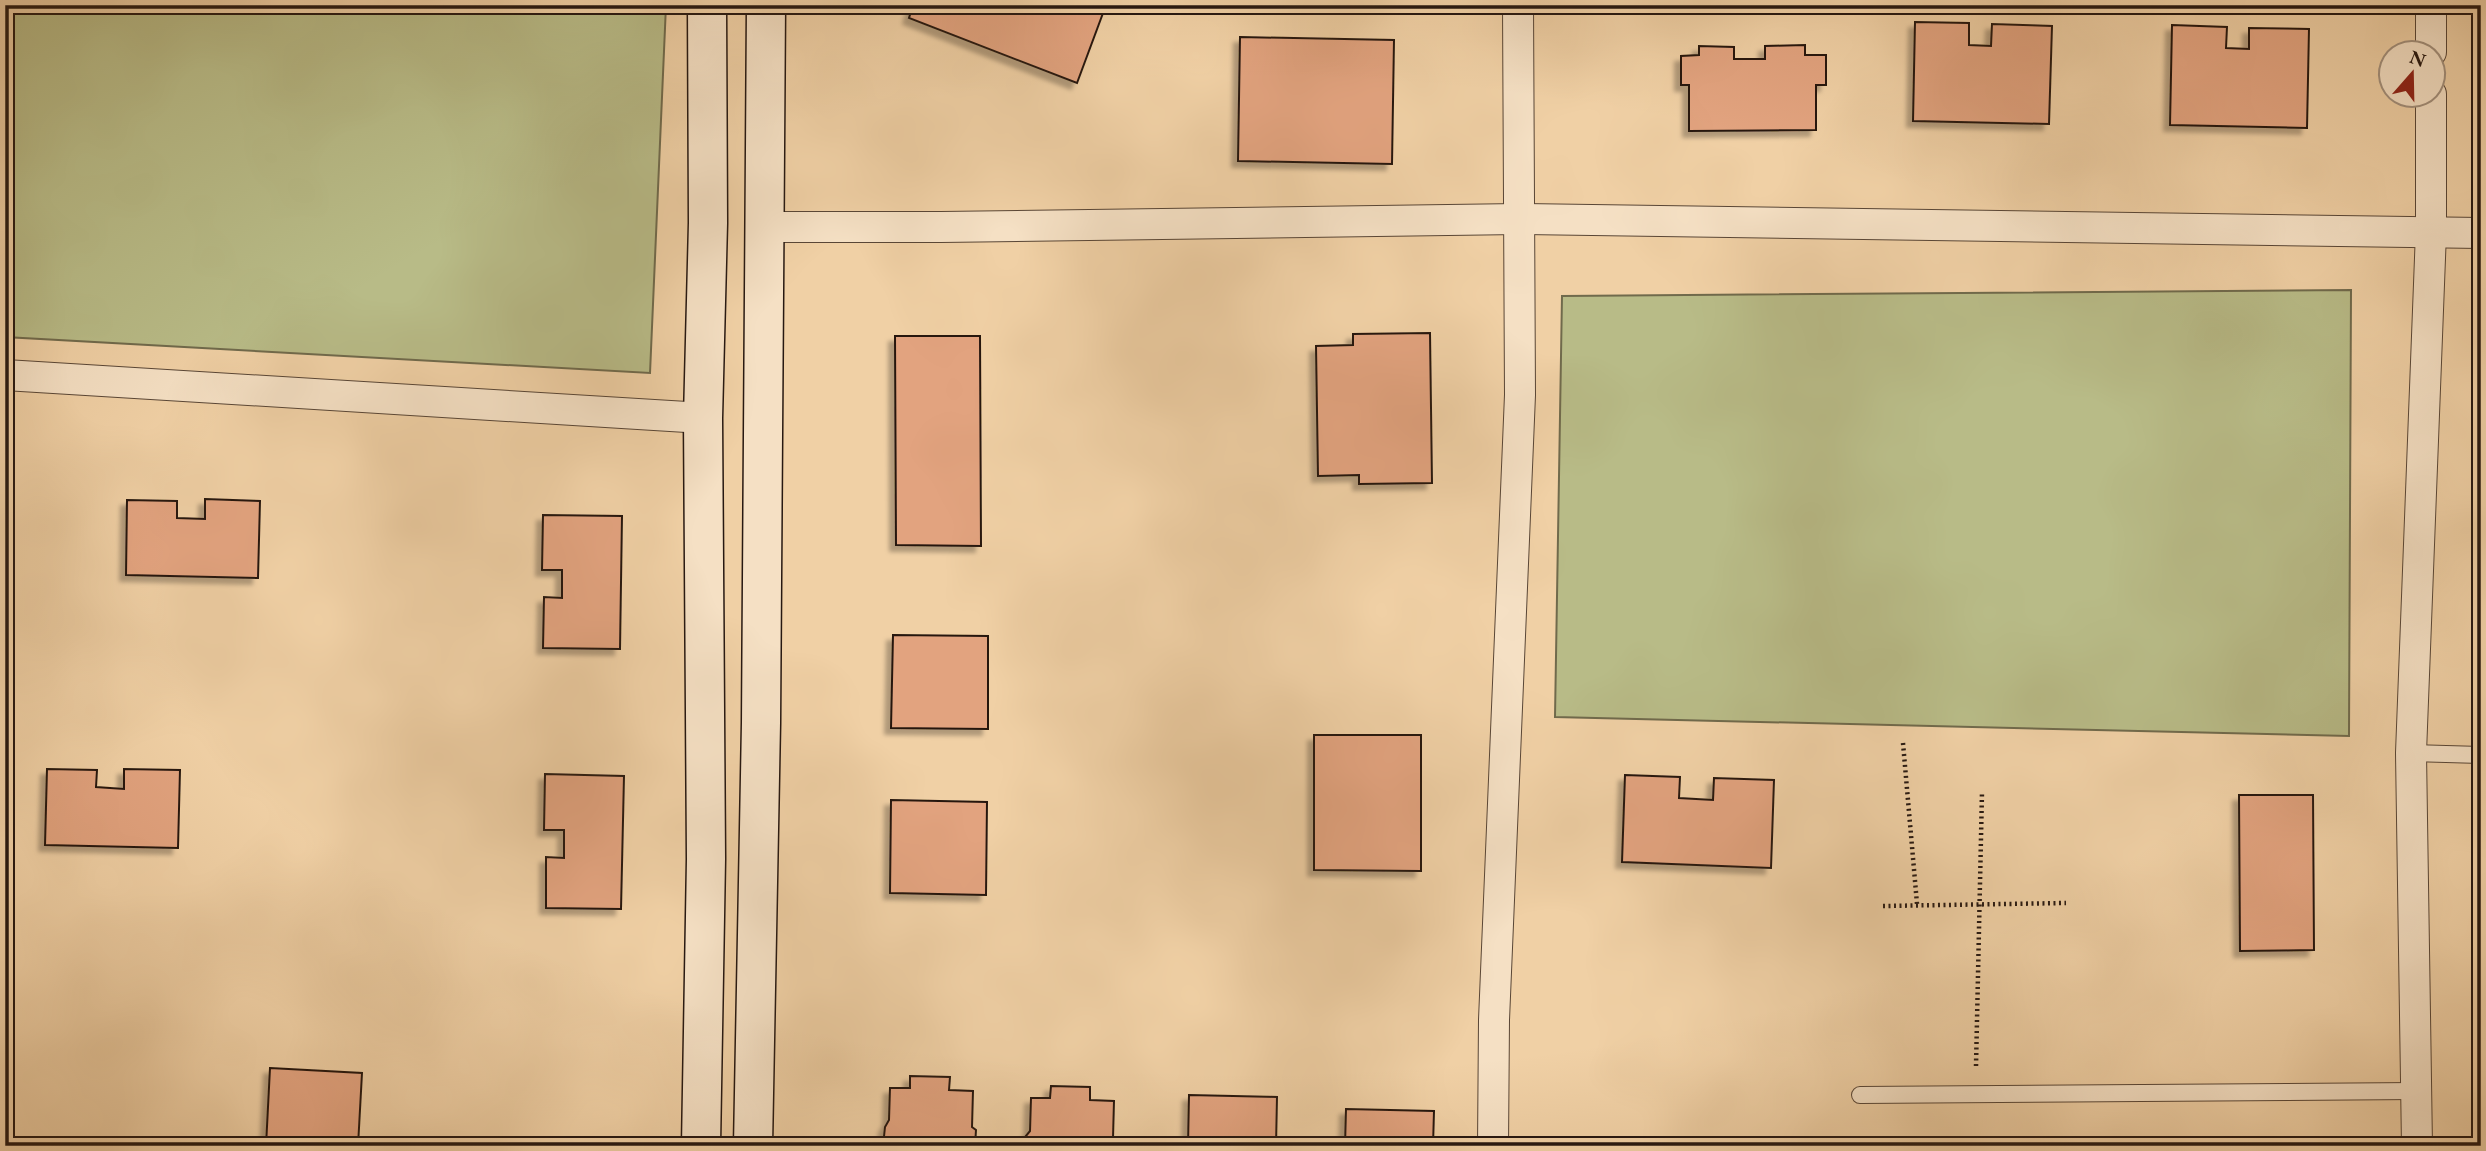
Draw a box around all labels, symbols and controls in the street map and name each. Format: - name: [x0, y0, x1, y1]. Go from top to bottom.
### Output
- north arrow: [2378, 38, 2448, 108]
- text: N: [2406, 44, 2430, 73]

